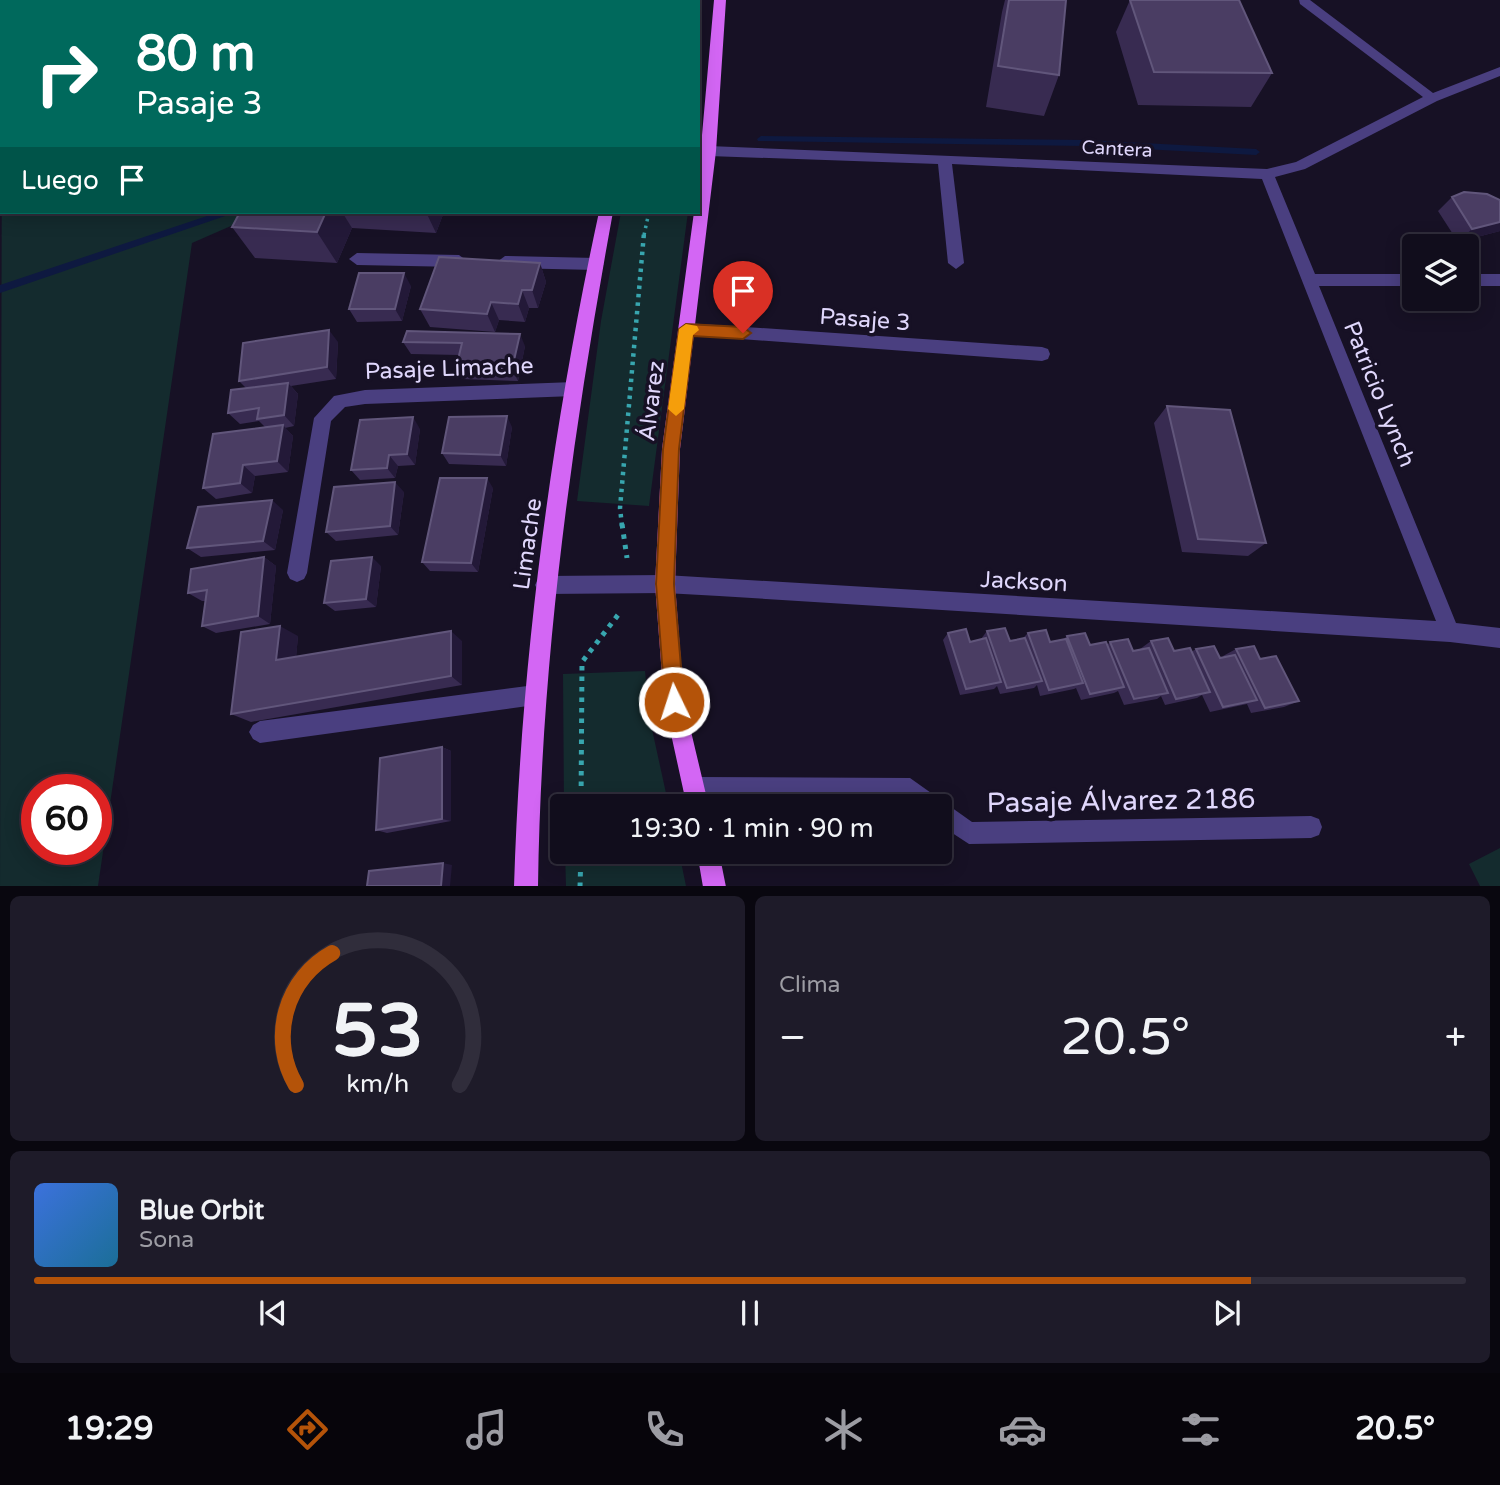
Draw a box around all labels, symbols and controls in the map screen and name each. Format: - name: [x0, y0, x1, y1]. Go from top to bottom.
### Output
- text: 80 m: [136, 25, 255, 84]
- icon: right: [21, 28, 112, 119]
- text: Pasaje 3: [136, 85, 263, 123]
- street label: Cantera: [1081, 136, 1153, 162]
- icon: arrive: [113, 161, 151, 199]
- text: Luego: [21, 165, 99, 196]
- map controls: [1402, 234, 1479, 311]
- button: layers: [1402, 234, 1479, 311]
- pin: [713, 261, 773, 333]
- icon: arrive: [724, 272, 762, 310]
- street label: Pasaje 3: [819, 303, 911, 337]
- street label: Patricio Lynch: [1337, 317, 1421, 471]
- street label: Pasaje Limache: [364, 352, 534, 386]
- street label: Álvarez: [633, 359, 671, 443]
- street label: Limache: [508, 496, 548, 592]
- street label: Jackson: [980, 566, 1068, 598]
- position arrow: [637, 665, 711, 739]
- speed limit sign: 60: [21, 774, 112, 865]
- street label: Pasaje Álvarez 2186: [986, 782, 1256, 820]
- text: 19:30 · 1 min · 90 m: [628, 813, 874, 844]
- text: Clima: [779, 971, 840, 999]
- text: 53: [332, 988, 423, 1076]
- text: 20.5°: [1060, 1006, 1190, 1069]
- text: −: [779, 1015, 806, 1061]
- text: +: [1445, 1015, 1466, 1061]
- text: km/h: [346, 1068, 409, 1098]
- text: Blue Orbit: [139, 1195, 264, 1226]
- text: Sona: [139, 1226, 194, 1254]
- icon: previous: [254, 1294, 292, 1332]
- icon: pause: [731, 1294, 769, 1332]
- icon: next: [1208, 1294, 1246, 1332]
- icon: directions: [283, 1405, 332, 1454]
- icon: music: [462, 1405, 511, 1454]
- icon: phone: [640, 1405, 689, 1454]
- icon: climate: [819, 1405, 868, 1454]
- icon: car: [998, 1405, 1047, 1454]
- icon: filters: [1176, 1405, 1225, 1454]
- text: 19:29: [65, 1410, 154, 1448]
- text: 20.5°: [1355, 1410, 1435, 1448]

